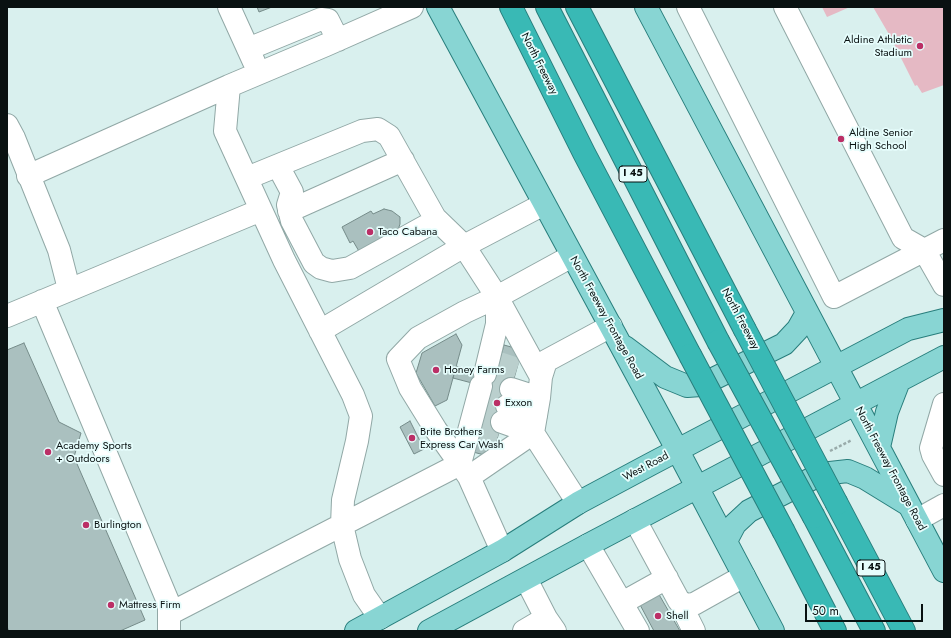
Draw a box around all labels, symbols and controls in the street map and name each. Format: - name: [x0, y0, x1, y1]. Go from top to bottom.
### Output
- street label: North Freeway: [518, 31, 560, 97]
- place label: Aldine Athletic Stadium: [844, 33, 912, 59]
- marker: Aldine Athletic Stadium: [915, 41, 925, 51]
- place label: Aldine Senior High School: [849, 126, 913, 152]
- marker: Aldine Senior High School: [836, 134, 846, 144]
- road number: I 45: [619, 166, 647, 182]
- place label: Taco Cabana: [378, 225, 437, 239]
- marker: Taco Cabana: [365, 227, 375, 237]
- street label: North Freeway Frontage Road: [567, 254, 645, 382]
- street label: North Freeway: [718, 286, 762, 352]
- place label: Honey Farms: [444, 363, 505, 377]
- marker: Honey Farms: [431, 365, 441, 375]
- place label: Exxon: [505, 396, 532, 410]
- marker: Exxon: [492, 398, 502, 408]
- street label: North Freeway Frontage Road: [852, 405, 928, 533]
- place label: Brite Brothers Express Car Wash: [420, 425, 504, 451]
- marker: Brite Brothers Express Car Wash: [407, 433, 417, 443]
- place label: Academy Sports + Outdoors: [56, 439, 132, 465]
- marker: Academy Sports + Outdoors: [43, 447, 53, 457]
- street label: West Road: [621, 449, 671, 485]
- place label: Burlington: [94, 518, 142, 532]
- marker: Burlington: [81, 520, 91, 530]
- road number: I 45: [857, 560, 885, 576]
- scale bar: [807, 596, 925, 622]
- place label: Mattress Firm: [119, 598, 181, 612]
- marker: Mattress Firm: [106, 600, 116, 610]
- text: 50 m: [812, 602, 839, 620]
- place label: Shell: [666, 609, 689, 623]
- marker: Shell: [653, 611, 663, 621]

